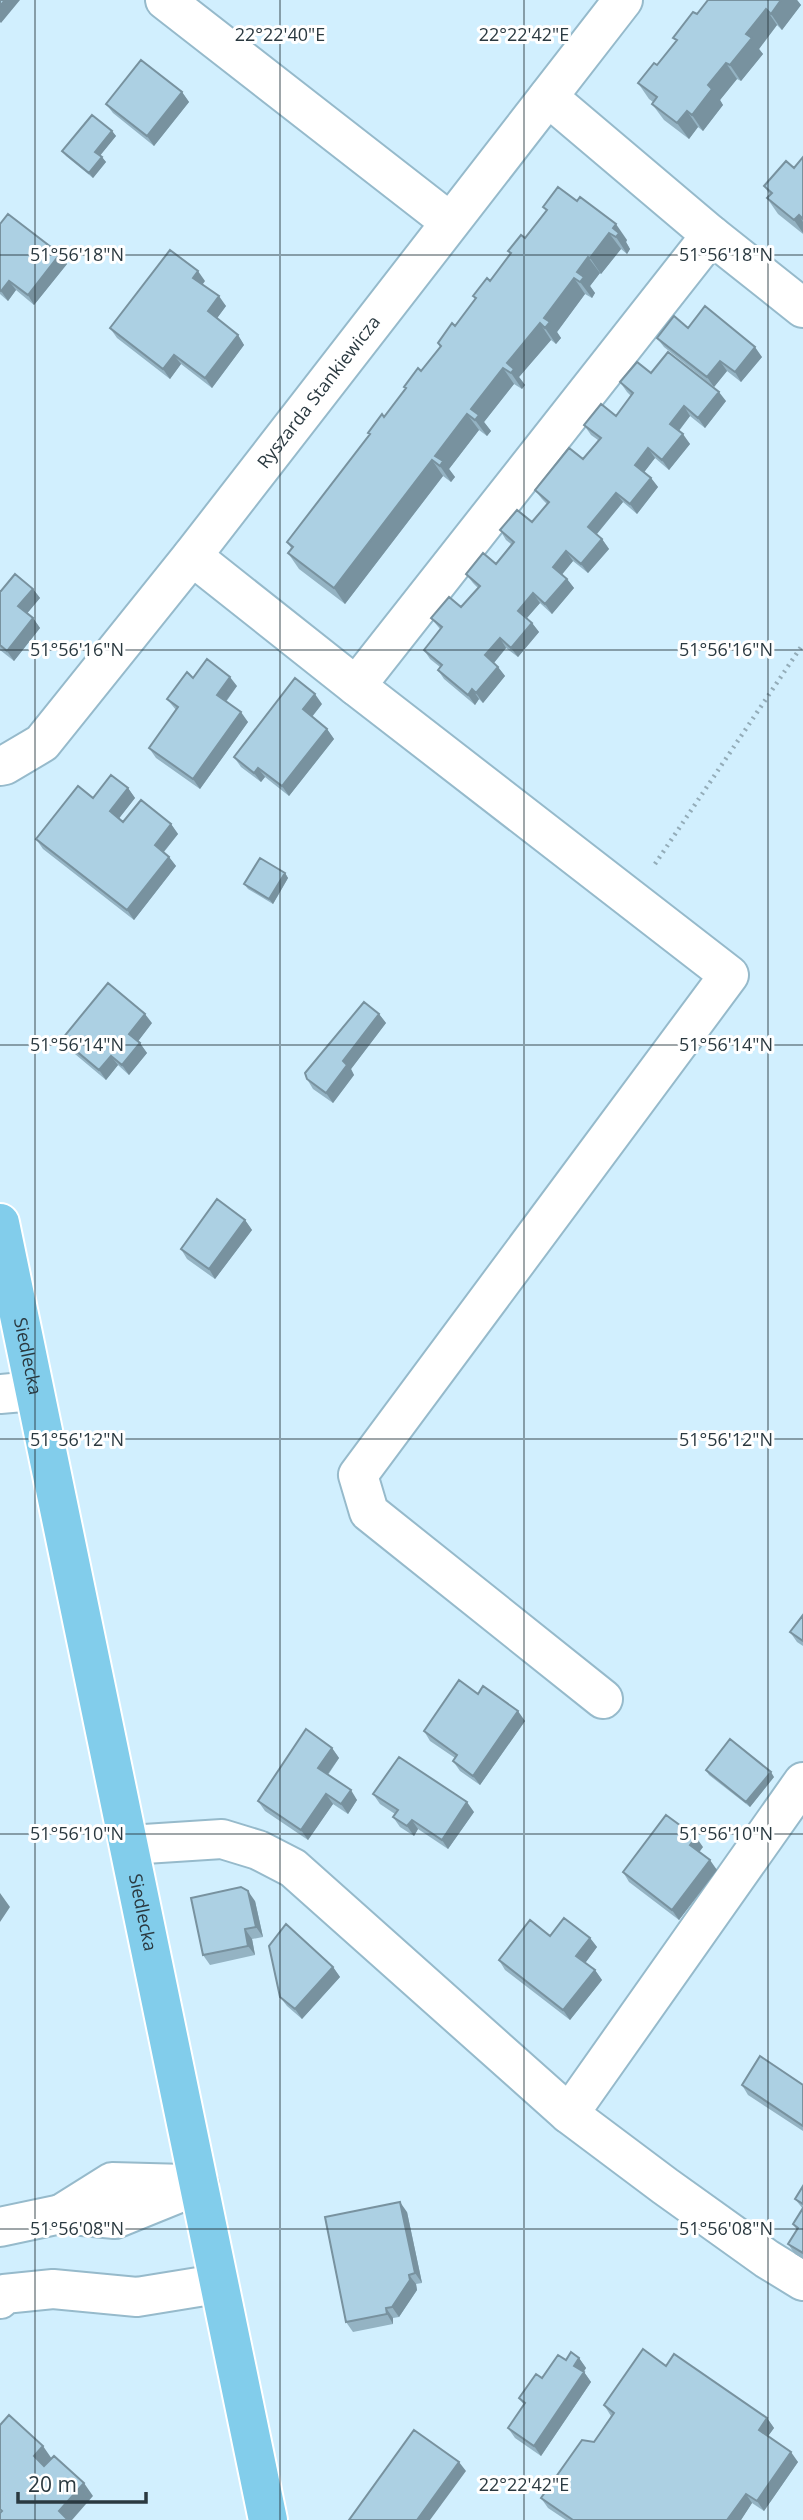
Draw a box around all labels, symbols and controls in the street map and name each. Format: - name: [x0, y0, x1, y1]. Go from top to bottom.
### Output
- text: 22°22'40"E: [235, 22, 325, 46]
- text: 22°22'42"E: [479, 22, 569, 46]
- text: 51°56'18"N: [30, 242, 124, 266]
- text: 51°56'18"N: [679, 242, 773, 266]
- street label: Ryszarda Stankiewicza: [251, 310, 385, 473]
- text: 51°56'16"N: [30, 637, 124, 661]
- text: 51°56'16"N: [679, 637, 773, 661]
- text: 51°56'14"N: [30, 1032, 124, 1056]
- text: 51°56'14"N: [679, 1032, 773, 1056]
- street label: Siedlecka: [9, 1315, 48, 1397]
- text: 51°56'12"N: [30, 1427, 124, 1451]
- text: 51°56'12"N: [679, 1427, 773, 1451]
- text: 51°56'10"N: [30, 1821, 124, 1845]
- text: 51°56'10"N: [679, 1821, 773, 1845]
- street label: Siedlecka: [124, 1871, 163, 1953]
- text: 51°56'08"N: [30, 2216, 124, 2240]
- text: 51°56'08"N: [679, 2216, 773, 2240]
- scale bar: [18, 2460, 145, 2504]
- text: 20 m: [28, 2470, 77, 2498]
- text: 22°22'42"E: [479, 2472, 569, 2496]

